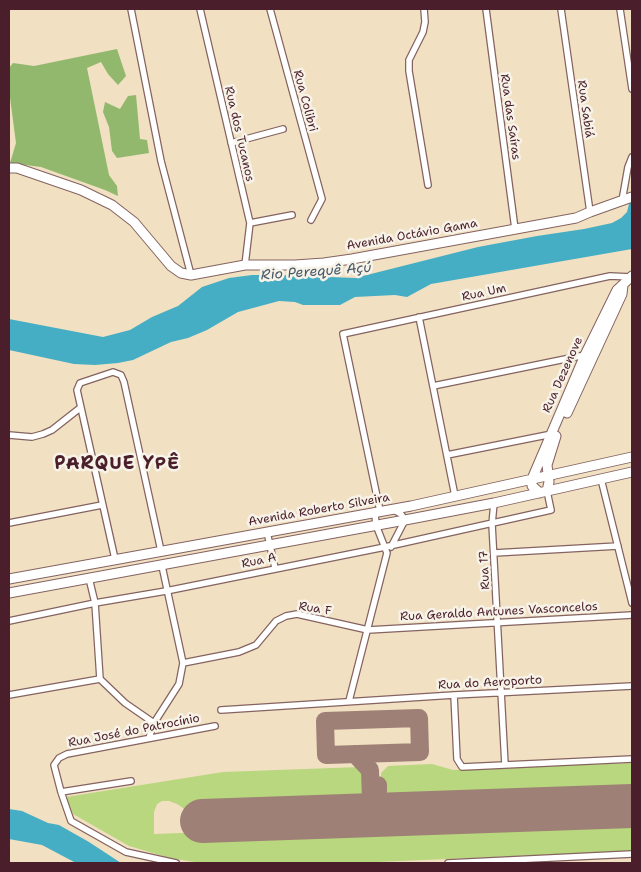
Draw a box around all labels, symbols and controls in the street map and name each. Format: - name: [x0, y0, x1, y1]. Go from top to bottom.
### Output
- street label: Rua Colibri: [290, 69, 320, 133]
- street label: Rua das Saíras: [497, 73, 523, 161]
- street label: Rua Sabiá: [574, 79, 596, 139]
- street label: Rua dos Tucanos: [221, 85, 257, 183]
- street label: Avenida Octávio Gama: [345, 216, 479, 254]
- water label: Rio Perequê Açú: [260, 260, 372, 284]
- street label: Rua Um: [461, 281, 507, 305]
- street label: Rua Dezenove: [540, 335, 586, 415]
- district label: PARQUE YPÊ: [53, 453, 181, 475]
- street label: Avenida Roberto Silveira: [247, 490, 391, 530]
- street label: Rua A: [240, 550, 278, 572]
- street label: Rua 17: [477, 550, 493, 590]
- street label: Rua F: [297, 599, 333, 619]
- street label: Rua Geraldo Antunes Vasconcelos: [400, 600, 598, 624]
- street label: Rua do Aeroporto: [438, 673, 542, 693]
- street label: Rua José do Patrocínio: [67, 711, 201, 751]

